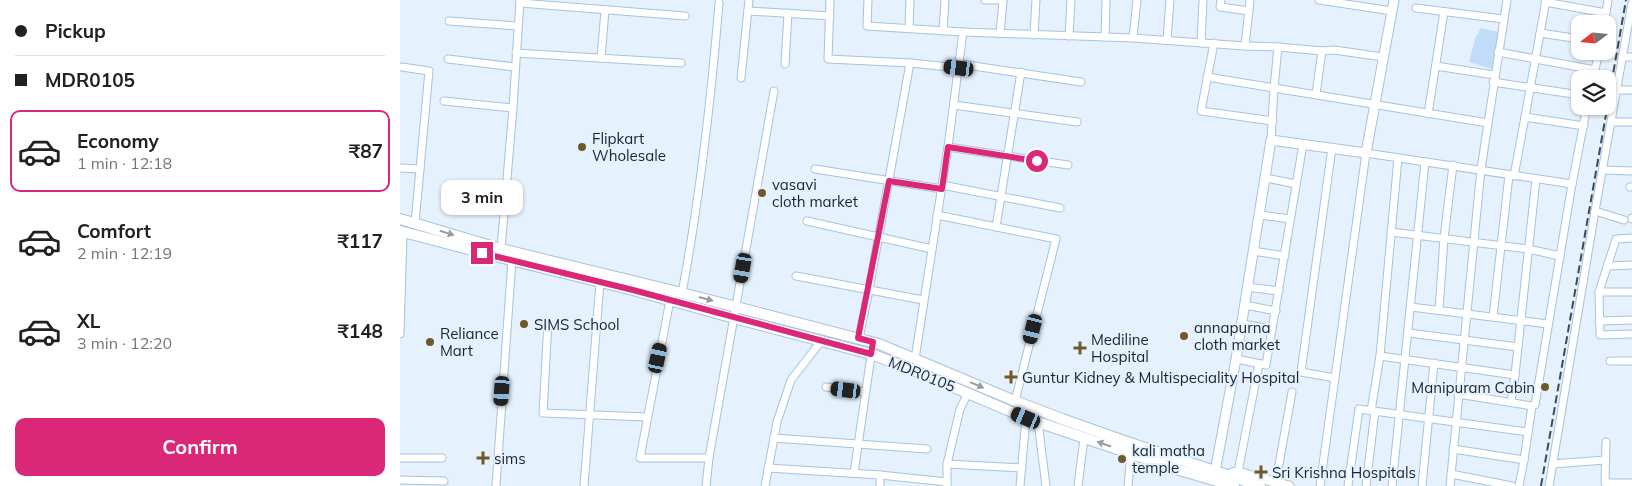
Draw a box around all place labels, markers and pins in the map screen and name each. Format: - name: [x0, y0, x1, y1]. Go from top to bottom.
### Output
- place label: Flipkart Wholesale: [592, 129, 666, 165]
- marker: Flipkart Wholesale: [576, 141, 588, 153]
- place label: vasavi cloth market: [772, 175, 858, 211]
- marker: vasavi cloth market: [756, 187, 768, 199]
- place label: SIMS School: [534, 315, 620, 334]
- marker: SIMS School: [518, 318, 530, 330]
- place label: annapurna cloth market: [1194, 318, 1280, 354]
- place label: Reliance Mart: [440, 324, 499, 360]
- place label: Mediline Hospital: [1091, 330, 1149, 366]
- marker: annapurna cloth market: [1178, 330, 1190, 342]
- marker: Reliance Mart: [424, 336, 436, 348]
- marker: Mediline Hospital: [1073, 341, 1087, 355]
- place label: Guntur Kidney & Multispeciality Hospital: [1022, 368, 1299, 387]
- marker: Guntur Kidney & Multispeciality Hospital: [1004, 370, 1018, 384]
- place label: Manipuram Cabin: [1411, 378, 1535, 397]
- marker: Manipuram Cabin: [1539, 381, 1551, 393]
- place label: kali matha temple: [1132, 441, 1205, 477]
- place label: sims: [494, 449, 526, 468]
- marker: sims: [476, 451, 490, 465]
- marker: kali matha temple: [1116, 453, 1128, 465]
- place label: Sri Krishna Hospitals: [1272, 463, 1416, 482]
- marker: Sri Krishna Hospitals: [1254, 465, 1268, 479]

